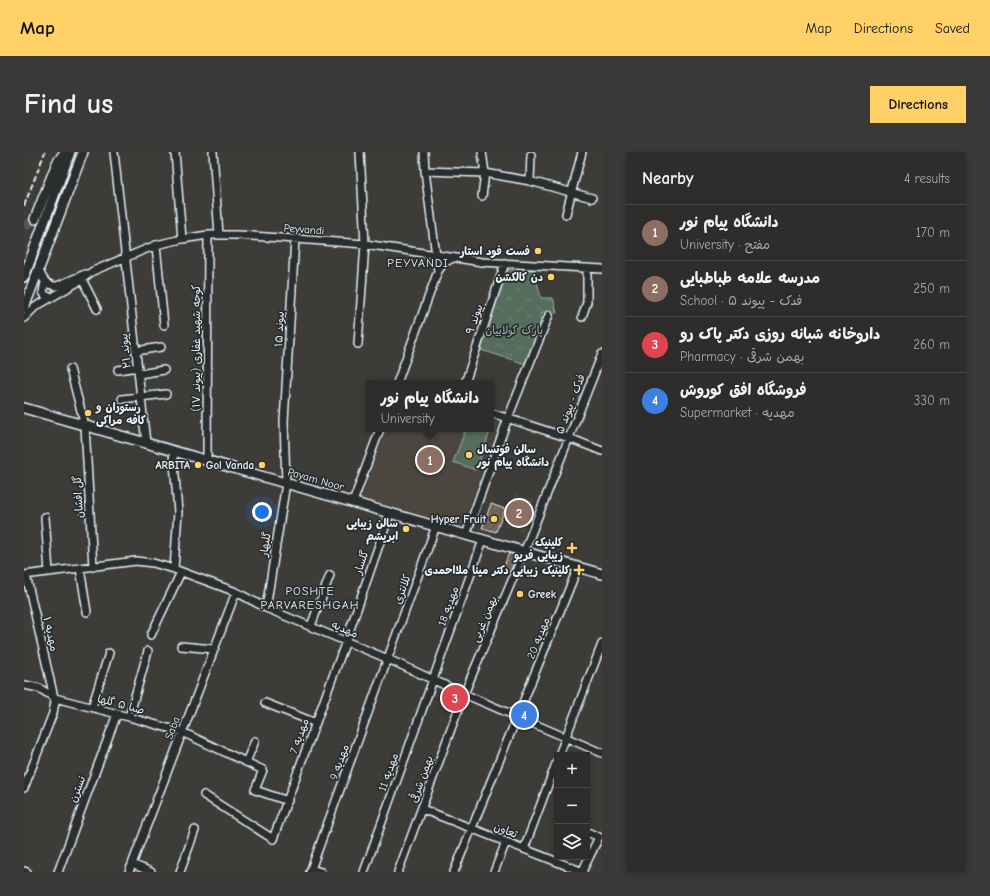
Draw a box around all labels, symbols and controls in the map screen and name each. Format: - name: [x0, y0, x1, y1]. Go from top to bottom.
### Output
- text: Map: [20, 17, 55, 39]
- text: Map: [805, 20, 832, 37]
- text: Directions: [854, 20, 913, 37]
- text: Saved: [935, 20, 970, 37]
- button: Directions: [870, 86, 966, 123]
- text: Find us: [24, 88, 113, 120]
- text: Nearby: [642, 169, 693, 188]
- text: 4 results: [904, 171, 950, 186]
- text: دانشگاه پیام نور: [680, 213, 778, 231]
- street label: Peyvandi: [283, 222, 325, 237]
- text: 1: [652, 225, 658, 240]
- text: 170 m: [916, 225, 950, 240]
- text: University · مفتح: [680, 237, 770, 252]
- place label: فست فود استار: [459, 245, 530, 259]
- marker: فست فود استار: [533, 246, 543, 256]
- district label: PEYVANDI: [387, 256, 449, 270]
- text: مدرسه علامه طباطبایی: [680, 269, 820, 287]
- place label: دن کالکشن: [495, 271, 543, 284]
- marker: دن کالکشن: [546, 272, 556, 282]
- text: 2: [652, 281, 658, 296]
- text: 250 m: [913, 281, 950, 296]
- street label: کوچه شهید غفاری (پیوند ۱۷): [190, 284, 204, 411]
- text: School · فدک - پیوند ۵: [680, 293, 802, 308]
- street label: پیوند ۹: [463, 302, 487, 336]
- street label: پیوند ۱۵: [272, 311, 288, 347]
- park label: پارک کولاییان: [485, 324, 543, 338]
- text: داروخانه شبانه روزی دکتر پاک رو: [680, 325, 880, 343]
- street label: پیوند ۲۱: [117, 333, 135, 369]
- text: 3: [652, 337, 658, 352]
- text: 260 m: [913, 337, 950, 352]
- text: Pharmacy · بهمن شرقی: [680, 349, 805, 364]
- street label: فدک - پیوند ۵: [553, 372, 589, 436]
- popup: [366, 380, 494, 432]
- text: فروشگاه افق کوروش: [680, 381, 807, 399]
- text: دانشگاه پیام نور: [381, 389, 479, 407]
- text: 4: [652, 393, 658, 408]
- text: 330 m: [914, 393, 950, 408]
- place label: رستوران و کافه مراکی: [95, 401, 146, 428]
- text: Supermarket · مهدیه: [680, 405, 795, 420]
- marker: رستوران و کافه مراکی: [83, 408, 93, 418]
- text: University: [381, 411, 435, 426]
- place label: سالن فوتسال دانشگاه پیام نور: [476, 443, 549, 471]
- pin: 1: [417, 445, 443, 475]
- marker: سالن فوتسال دانشگاه پیام نور: [464, 450, 474, 460]
- place label: ARBITA: [155, 459, 190, 472]
- place label: Gol Vanda: [206, 459, 254, 472]
- marker: ARBITA: [193, 460, 203, 470]
- marker: Gol Vanda: [257, 460, 267, 470]
- street label: Payam Noor: [286, 465, 346, 494]
- street label: گل افشان: [71, 475, 86, 519]
- pin: 2: [506, 498, 532, 528]
- your location: [252, 502, 272, 522]
- place label: Hyper Fruit: [431, 513, 486, 526]
- marker: Hyper Fruit: [489, 514, 499, 524]
- place label: سالن زیبایی ابریشم: [346, 517, 398, 545]
- marker: سالن زیبایی ابریشم: [401, 524, 411, 534]
- street label: گلبهار: [257, 530, 275, 559]
- place label: کلینیک زیبایی فریو: [513, 536, 563, 563]
- marker: کلینیک زیبایی فریو: [566, 542, 578, 554]
- street label: گلسار: [351, 548, 372, 577]
- place label: کلینیک زیبایی دکتر مینا ملااحمدی: [424, 564, 570, 578]
- marker: کلینیک زیبایی دکتر مینا ملااحمدی: [573, 564, 585, 576]
- street label: کلانتری: [391, 572, 414, 606]
- district label: POSHTE PARVARESHGAH: [261, 584, 359, 612]
- street label: مهدیه 18: [435, 585, 462, 628]
- place label: Greek: [528, 588, 557, 601]
- marker: Greek: [515, 589, 525, 599]
- street label: بهمن غربی: [469, 594, 501, 645]
- street label: مهدیه ۱: [40, 616, 61, 653]
- street label: مهدیه 20: [524, 616, 553, 661]
- street label: مهدیه: [330, 618, 360, 641]
- pin: 3: [442, 683, 468, 713]
- street label: صبا ۵ گلها: [96, 692, 146, 718]
- pin: 4: [511, 700, 537, 730]
- street label: Saba: [162, 715, 183, 741]
- street label: مهدیه 7: [287, 717, 312, 755]
- street label: مهدیه 9: [327, 743, 352, 782]
- street label: مهدیه 11: [376, 751, 401, 793]
- map controls: [554, 752, 590, 860]
- button: +: [554, 752, 590, 788]
- street label: بهمن شرقی: [406, 754, 437, 805]
- street label: نسترن: [67, 774, 88, 804]
- button: −: [554, 788, 590, 824]
- street label: تعاون: [492, 820, 520, 841]
- button: layers: [554, 824, 590, 860]

